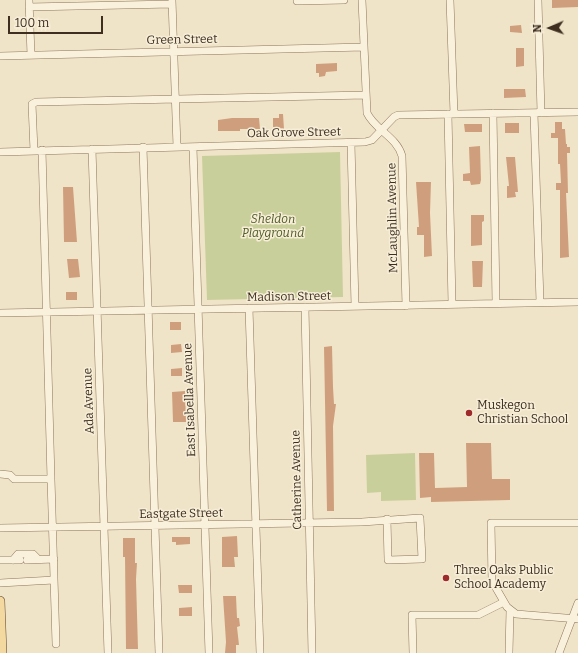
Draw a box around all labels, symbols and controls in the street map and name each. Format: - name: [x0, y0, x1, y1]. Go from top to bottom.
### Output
- scale bar: [10, 8, 105, 34]
- north arrow: [530, 8, 570, 48]
- text: 100 m: [15, 16, 49, 30]
- text: N: [531, 24, 544, 33]
- street label: Green Street: [146, 32, 218, 48]
- street label: Oak Grove Street: [247, 125, 341, 141]
- street label: McLaughlin Avenue: [385, 163, 401, 273]
- park label: Sheldon Playground: [242, 213, 304, 241]
- street label: Madison Street: [247, 289, 331, 305]
- street label: East Isabella Avenue: [181, 343, 199, 457]
- street label: Ada Avenue: [81, 368, 97, 434]
- place label: Muskegon Christian School: [477, 399, 568, 427]
- marker: Muskegon Christian School: [464, 408, 474, 418]
- street label: Catherine Avenue: [289, 430, 305, 530]
- street label: Eastgate Street: [139, 506, 223, 522]
- place label: Three Oaks Public School Academy: [454, 564, 553, 592]
- marker: Three Oaks Public School Academy: [441, 573, 451, 583]

